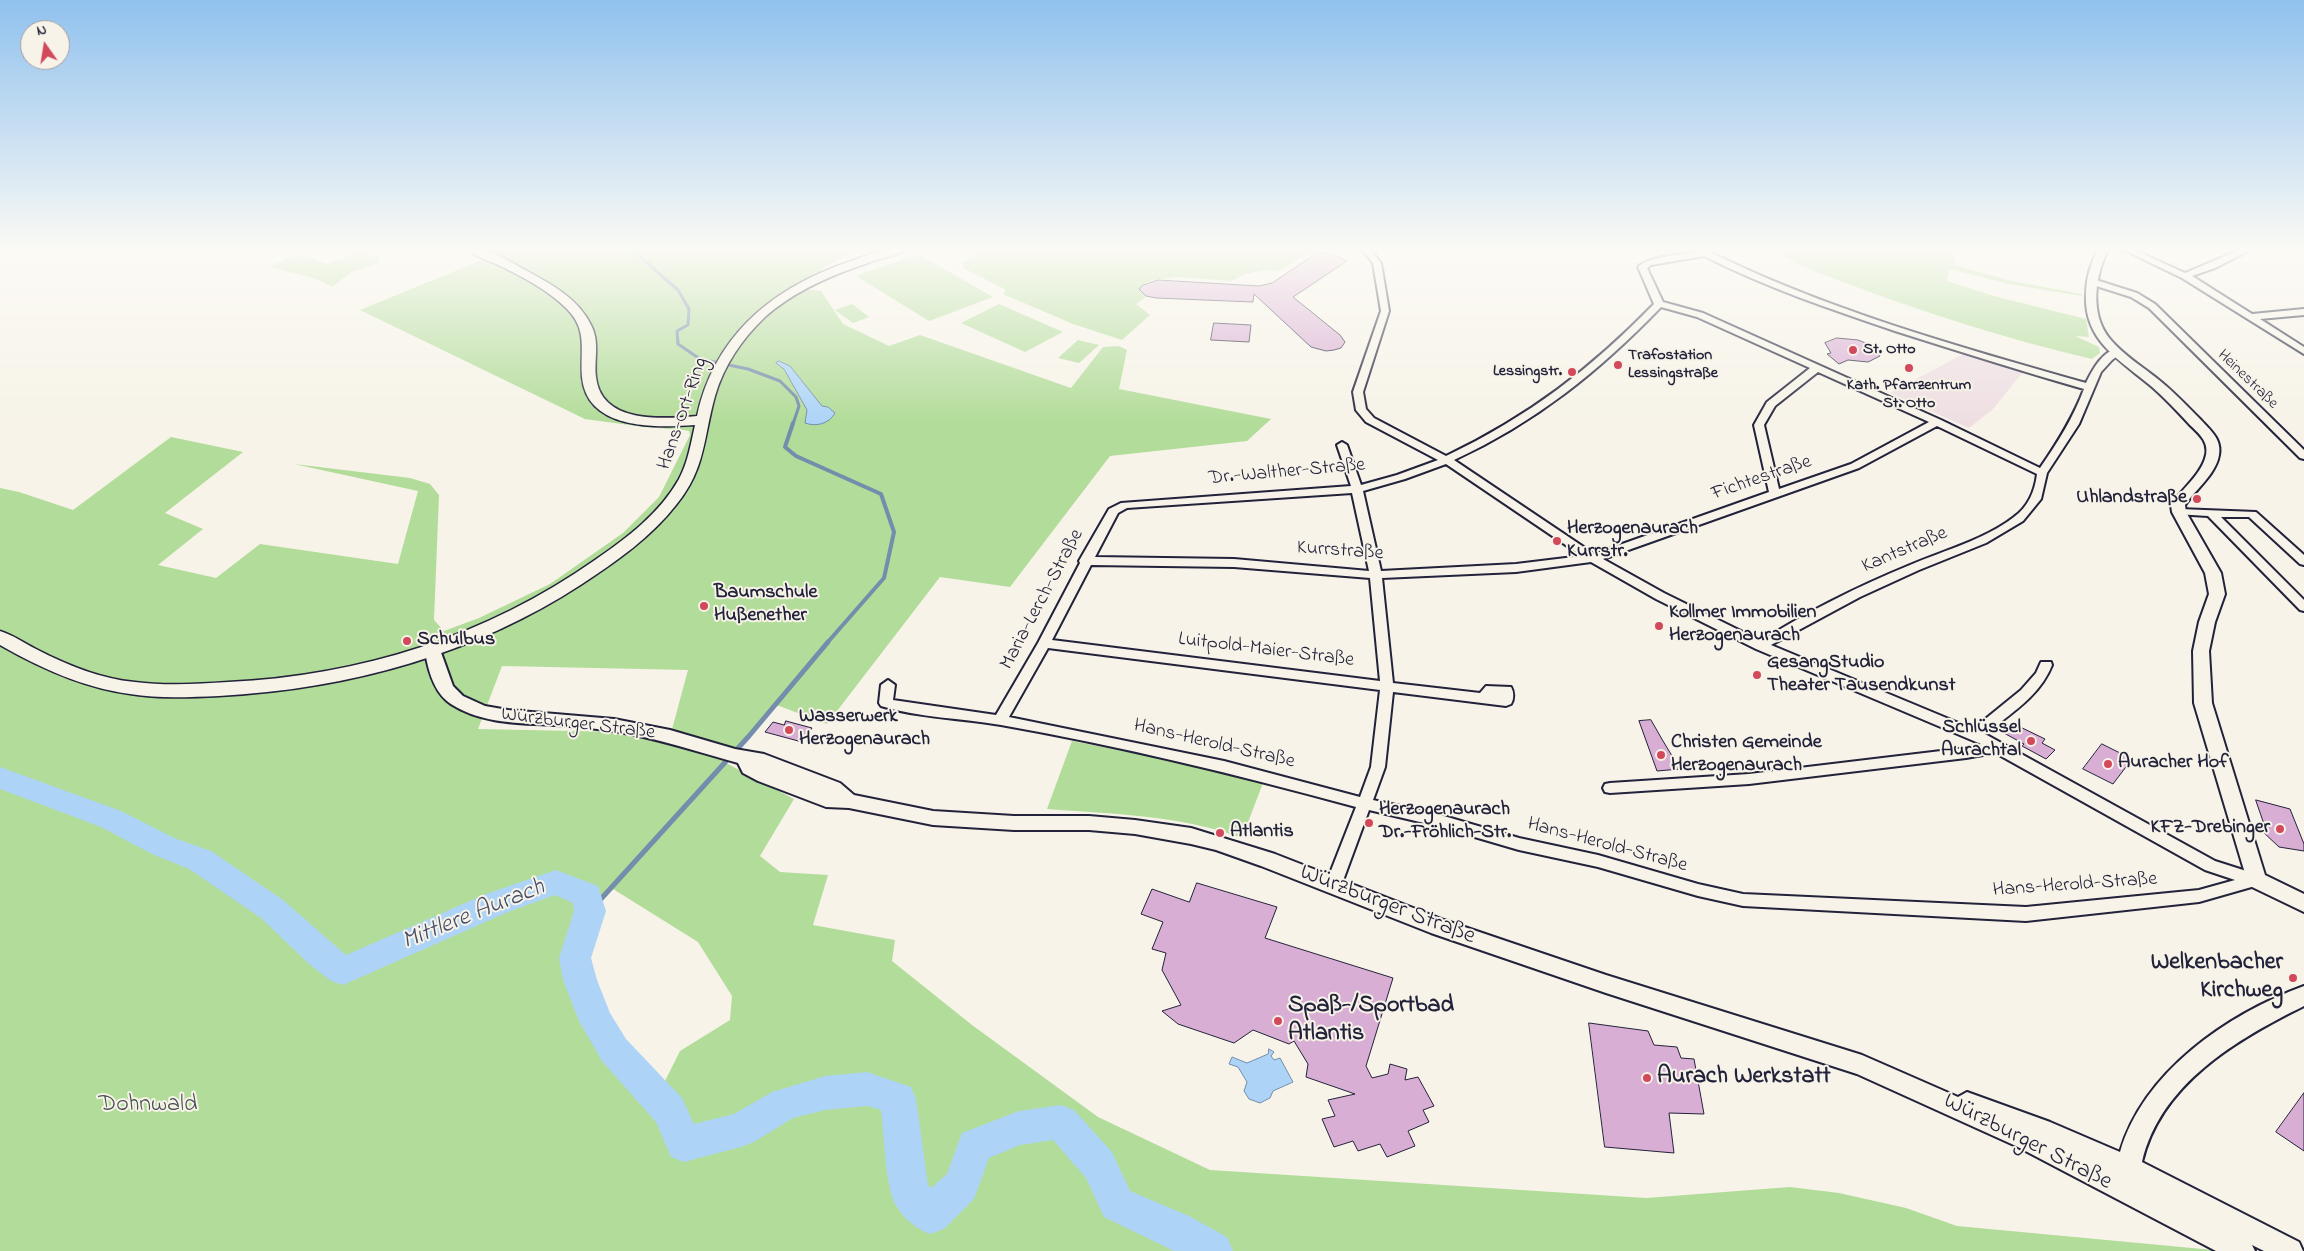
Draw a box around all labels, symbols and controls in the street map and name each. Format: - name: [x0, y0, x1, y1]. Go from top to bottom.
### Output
- north arrow: [20, 20, 70, 70]
- text: N: [35, 20, 49, 42]
- place label: St. Otto: [1863, 340, 1915, 360]
- marker: St. Otto: [1847, 344, 1859, 356]
- place label: Trafostation Lessingstraße: [1628, 346, 1718, 384]
- street label: Heinestraße: [2213, 346, 2281, 414]
- street label: Hans-Ort-Ring: [654, 355, 714, 473]
- marker: Trafostation Lessingstraße: [1612, 359, 1624, 371]
- place label: Lessingstr.: [1493, 362, 1562, 382]
- marker: Kath. Pfarrzentrum St. Otto: [1903, 362, 1915, 374]
- marker: Lessingstr.: [1566, 366, 1578, 378]
- place label: Kath. Pfarrzentrum St. Otto: [1847, 376, 1971, 414]
- street label: Fichtestraße: [1709, 451, 1815, 507]
- street label: Dr.-Walther-Straße: [1208, 454, 1366, 492]
- place label: Uhlandstraße: [2076, 487, 2187, 511]
- marker: Uhlandstraße: [2191, 493, 2203, 505]
- place label: Herzogenaurach Kurrstr.: [1567, 518, 1698, 565]
- street label: Kantstraße: [1859, 522, 1951, 580]
- street label: Maria-Lerch-Straße: [996, 526, 1090, 674]
- marker: Herzogenaurach Kurrstr.: [1551, 535, 1563, 547]
- street label: Kurrstraße: [1296, 537, 1384, 567]
- place label: Baumschule Hußenether: [714, 582, 817, 629]
- marker: Baumschule Hußenether: [698, 600, 710, 612]
- place label: Kollmer Immobilien Herzogenaurach: [1669, 602, 1816, 649]
- marker: Kollmer Immobilien Herzogenaurach: [1653, 620, 1665, 632]
- street label: Luitpold-Maier-Straße: [1177, 628, 1355, 674]
- place label: Schulbus: [417, 629, 495, 653]
- marker: Schulbus: [401, 635, 413, 647]
- place label: GesangStudio Theater Tausendkunst: [1767, 652, 1955, 699]
- marker: GesangStudio Theater Tausendkunst: [1751, 669, 1763, 681]
- street label: Würzburger Straße: [500, 704, 656, 746]
- place label: Wasserwerk Herzogenaurach: [799, 706, 930, 753]
- street label: Hans-Herold-Straße: [1131, 715, 1297, 775]
- place label: Schlüssel Aurachtal: [1941, 717, 2021, 764]
- marker: Wasserwerk Herzogenaurach: [783, 724, 795, 736]
- place label: Christen Gemeinde Herzogenaurach: [1671, 732, 1822, 779]
- marker: Schlüssel Aurachtal: [2025, 735, 2037, 747]
- marker: Christen Gemeinde Herzogenaurach: [1655, 749, 1667, 761]
- place label: Auracher Hof: [2118, 752, 2229, 776]
- marker: Auracher Hof: [2102, 758, 2114, 770]
- place label: Herzogenaurach Dr.-Fröhlich-Str.: [1379, 799, 1511, 846]
- street label: Hans-Herold-Straße: [1524, 813, 1690, 879]
- marker: Herzogenaurach Dr.-Fröhlich-Str.: [1363, 817, 1375, 829]
- place label: KFZ-Drebinger: [2150, 817, 2270, 841]
- place label: Atlantis: [1230, 821, 1294, 845]
- marker: KFZ-Drebinger: [2274, 823, 2286, 835]
- marker: Atlantis: [1214, 827, 1226, 839]
- street label: Würzburger Straße: [1295, 859, 1479, 953]
- street label: Hans-Herold-Straße: [1992, 868, 2158, 904]
- water label: Mittlere Aurach: [398, 874, 550, 958]
- place label: Welkenbacher Kirchweg: [2151, 950, 2283, 1006]
- marker: Welkenbacher Kirchweg: [2287, 972, 2299, 984]
- place label: Spaß-/Sportbad Atlantis: [1288, 993, 1454, 1049]
- marker: Spaß-/Sportbad Atlantis: [1272, 1015, 1284, 1027]
- place label: Aurach Werkstatt: [1657, 1064, 1831, 1092]
- marker: Aurach Werkstatt: [1641, 1072, 1653, 1084]
- street label: Würzburger Straße: [1938, 1088, 2116, 1198]
- park label: Dohnwald: [99, 1092, 197, 1120]

